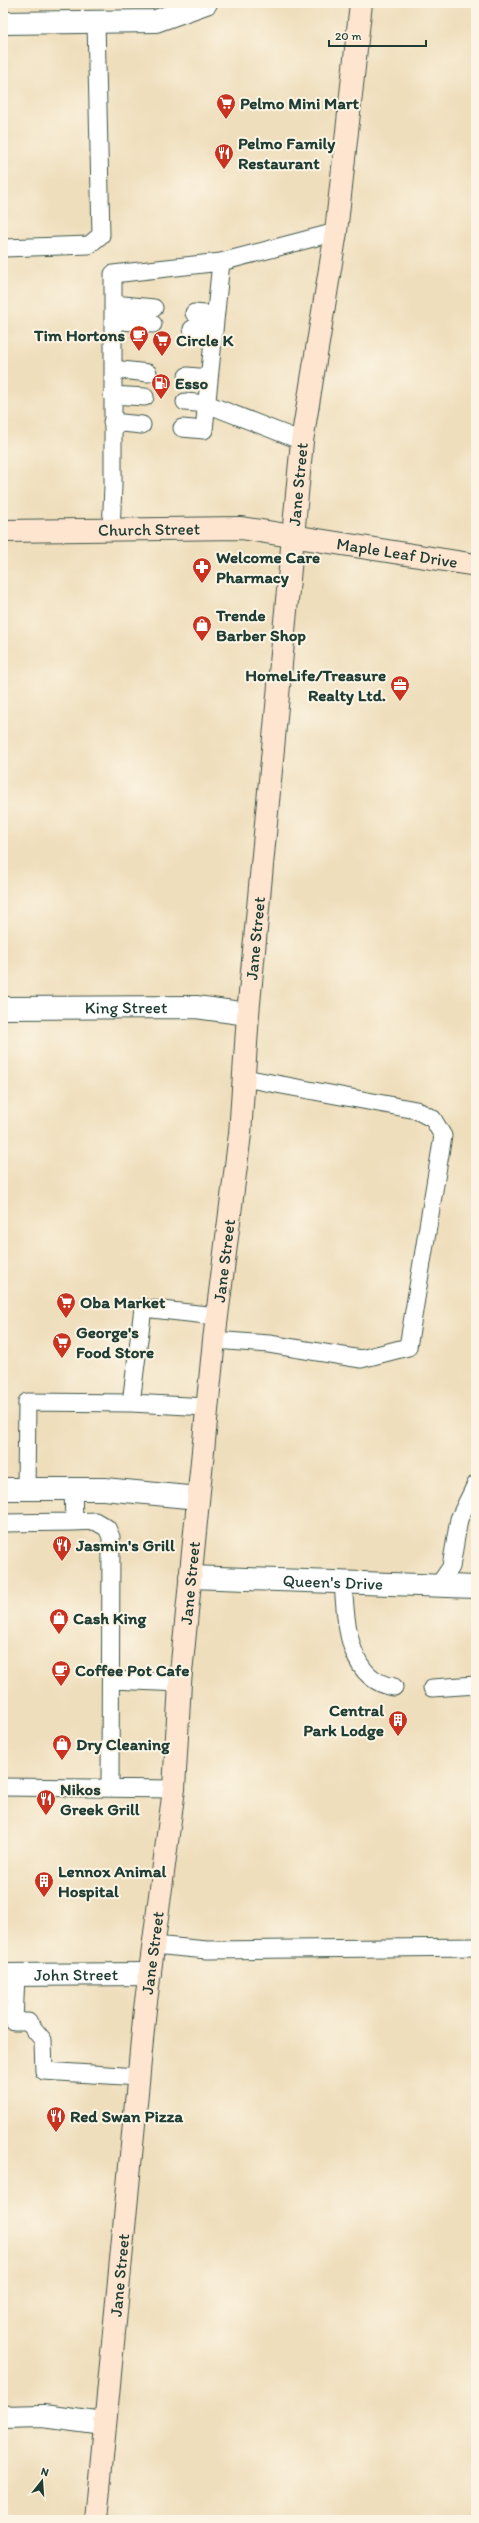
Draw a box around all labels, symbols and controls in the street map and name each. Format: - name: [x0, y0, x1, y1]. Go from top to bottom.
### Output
- scale bar: [329, 22, 426, 48]
- text: 20 m: [335, 29, 362, 43]
- supermarket icon: Pelmo Mini Mart: [215, 92, 237, 120]
- place label: Pelmo Mini Mart: [240, 93, 359, 113]
- place label: Pelmo Family Restaurant: [238, 133, 336, 173]
- restaurant icon: Pelmo Family Restaurant: [213, 142, 235, 170]
- cafe icon: Tim Hortons: [128, 324, 150, 352]
- place label: Tim Hortons: [33, 325, 125, 345]
- supermarket icon: Circle K: [151, 329, 173, 357]
- place label: Circle K: [176, 330, 234, 350]
- fuel station icon: Esso: [150, 372, 172, 400]
- place label: Esso: [175, 373, 209, 393]
- street label: Jane Street: [284, 442, 312, 527]
- street label: Church Street: [98, 519, 200, 540]
- street label: Maple Leaf Drive: [335, 533, 459, 572]
- place label: Welcome Care Pharmacy: [216, 547, 320, 588]
- pharmacy icon: Welcome Care Pharmacy: [191, 556, 213, 584]
- place label: Trende Barber Shop: [215, 605, 306, 646]
- shop icon: Trende Barber Shop: [191, 614, 213, 642]
- place label: HomeLife/Treasure Realty Ltd.: [245, 665, 386, 706]
- office icon: HomeLife/Treasure Realty Ltd.: [389, 674, 411, 702]
- street label: Jane Street: [241, 896, 269, 981]
- street label: King Street: [85, 997, 168, 1018]
- street label: Jane Street: [209, 1218, 239, 1304]
- supermarket icon: Oba Market: [55, 1291, 77, 1319]
- place label: Oba Market: [80, 1292, 166, 1312]
- place label: George's Food Store: [76, 1322, 154, 1362]
- supermarket icon: George's Food Store: [51, 1331, 73, 1359]
- restaurant icon: Jasmin's Grill: [51, 1534, 73, 1562]
- place label: Jasmin's Grill: [75, 1535, 175, 1555]
- street label: Jane Street: [176, 1540, 204, 1626]
- street label: Queen's Drive: [282, 1570, 384, 1594]
- shop icon: Cash King: [48, 1607, 70, 1635]
- place label: Cash King: [73, 1608, 146, 1629]
- cafe icon: Coffee Pot Cafe: [50, 1659, 72, 1687]
- place label: Coffee Pot Cafe: [75, 1660, 190, 1680]
- place label: Central Park Lodge: [303, 1700, 384, 1741]
- building icon: Central Park Lodge: [387, 1709, 409, 1737]
- shop icon: Dry Cleaning: [51, 1733, 73, 1761]
- place label: Dry Cleaning: [76, 1734, 170, 1755]
- place label: Nikos Greek Grill: [60, 1779, 140, 1819]
- restaurant icon: Nikos Greek Grill: [35, 1788, 57, 1816]
- place label: Lennox Animal Hospital: [58, 1861, 167, 1902]
- building icon: Lennox Animal Hospital: [33, 1870, 55, 1898]
- street label: Jane Street: [137, 1910, 168, 1996]
- street label: John Street: [34, 1964, 119, 1985]
- restaurant icon: Red Swan Pizza: [45, 2105, 67, 2133]
- place label: Red Swan Pizza: [70, 2106, 183, 2126]
- street label: Jane Street: [106, 2233, 133, 2318]
- north arrow: [22, 2461, 62, 2501]
- text: N: [39, 2465, 50, 2479]

